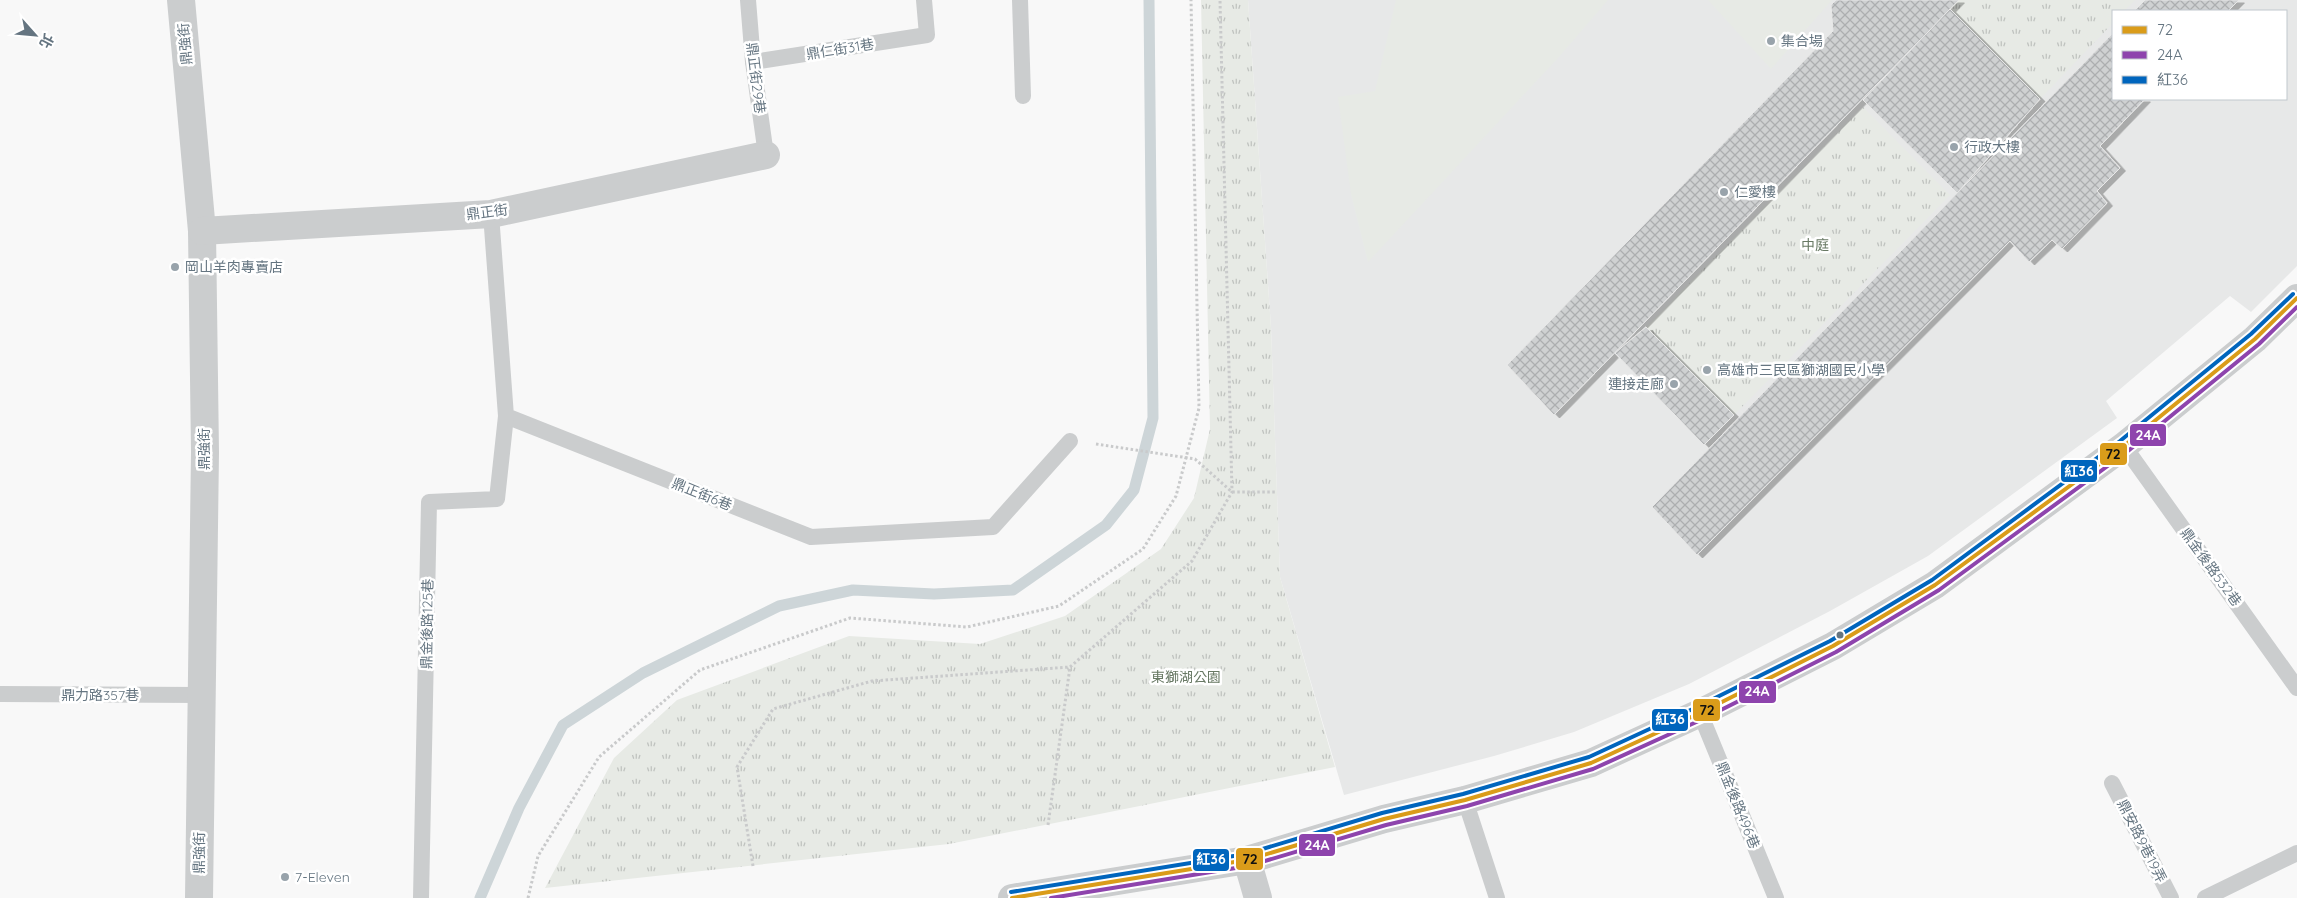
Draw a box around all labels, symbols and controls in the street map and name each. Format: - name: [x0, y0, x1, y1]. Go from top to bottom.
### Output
- north arrow: [10, 10, 60, 60]
- legend: [2112, 10, 2287, 100]
- text: 72: [2157, 20, 2173, 39]
- street label: 鼎強街: [174, 22, 196, 66]
- text: 北: [35, 31, 58, 51]
- place label: 集合場: [1781, 32, 1823, 50]
- street label: 鼎仁街31巷: [805, 35, 875, 63]
- marker: 集合場: [1765, 35, 1777, 47]
- street label: 鼎正街29巷: [743, 41, 769, 115]
- text: 24A: [2157, 45, 2183, 64]
- text: 紅36: [2157, 70, 2188, 89]
- place label: 行政大樓: [1964, 138, 2020, 156]
- marker: 行政大樓: [1948, 141, 1960, 153]
- place label: 仁愛樓: [1734, 183, 1776, 201]
- marker: 仁愛樓: [1718, 186, 1730, 198]
- street label: 鼎正街: [465, 201, 509, 223]
- park label: 中庭: [1801, 236, 1829, 254]
- place label: 岡山羊肉專賣店: [185, 258, 283, 276]
- marker: 岡山羊肉專賣店: [169, 261, 181, 273]
- place label: 高雄市三民區獅湖國民小學: [1717, 361, 1885, 379]
- marker: 高雄市三民區獅湖國民小學: [1701, 364, 1713, 376]
- place label: 連接走廊: [1608, 375, 1664, 393]
- marker: 連接走廊: [1668, 378, 1680, 390]
- line badge: 24A: [2129, 423, 2167, 447]
- text: 24A: [2135, 426, 2161, 444]
- street label: 鼎強街: [195, 428, 213, 470]
- line badge: 72: [2099, 442, 2128, 466]
- text: 72: [2105, 445, 2121, 463]
- line badge: 紅36: [2060, 459, 2098, 483]
- text: 紅36: [2064, 462, 2094, 480]
- street label: 鼎正街6巷: [669, 474, 735, 514]
- street label: 鼎金後路532巷: [2176, 524, 2246, 610]
- street label: 鼎金後路125巷: [417, 579, 437, 669]
- unlabelled marker: [1835, 630, 1845, 640]
- park label: 東獅湖公園: [1151, 668, 1221, 686]
- line badge: 24A: [1738, 680, 1777, 704]
- text: 24A: [1744, 682, 1770, 700]
- street label: 鼎力路357巷: [61, 686, 139, 704]
- line badge: 72: [1692, 698, 1721, 722]
- text: 72: [1699, 701, 1715, 719]
- line badge: 紅36: [1651, 708, 1689, 732]
- text: 紅36: [1655, 710, 1685, 728]
- street label: 鼎金後路496巷: [1712, 759, 1764, 851]
- street label: 鼎安路9巷19弄: [2113, 796, 2171, 886]
- street label: 鼎強街: [190, 832, 208, 874]
- line badge: 24A: [1298, 833, 1336, 857]
- text: 24A: [1304, 836, 1330, 854]
- line badge: 72: [1235, 847, 1264, 871]
- line badge: 紅36: [1192, 848, 1230, 872]
- text: 紅36: [1196, 850, 1226, 868]
- text: 72: [1242, 850, 1258, 868]
- place label: 7-Eleven: [295, 868, 350, 886]
- marker: 7-Eleven: [279, 871, 291, 883]

